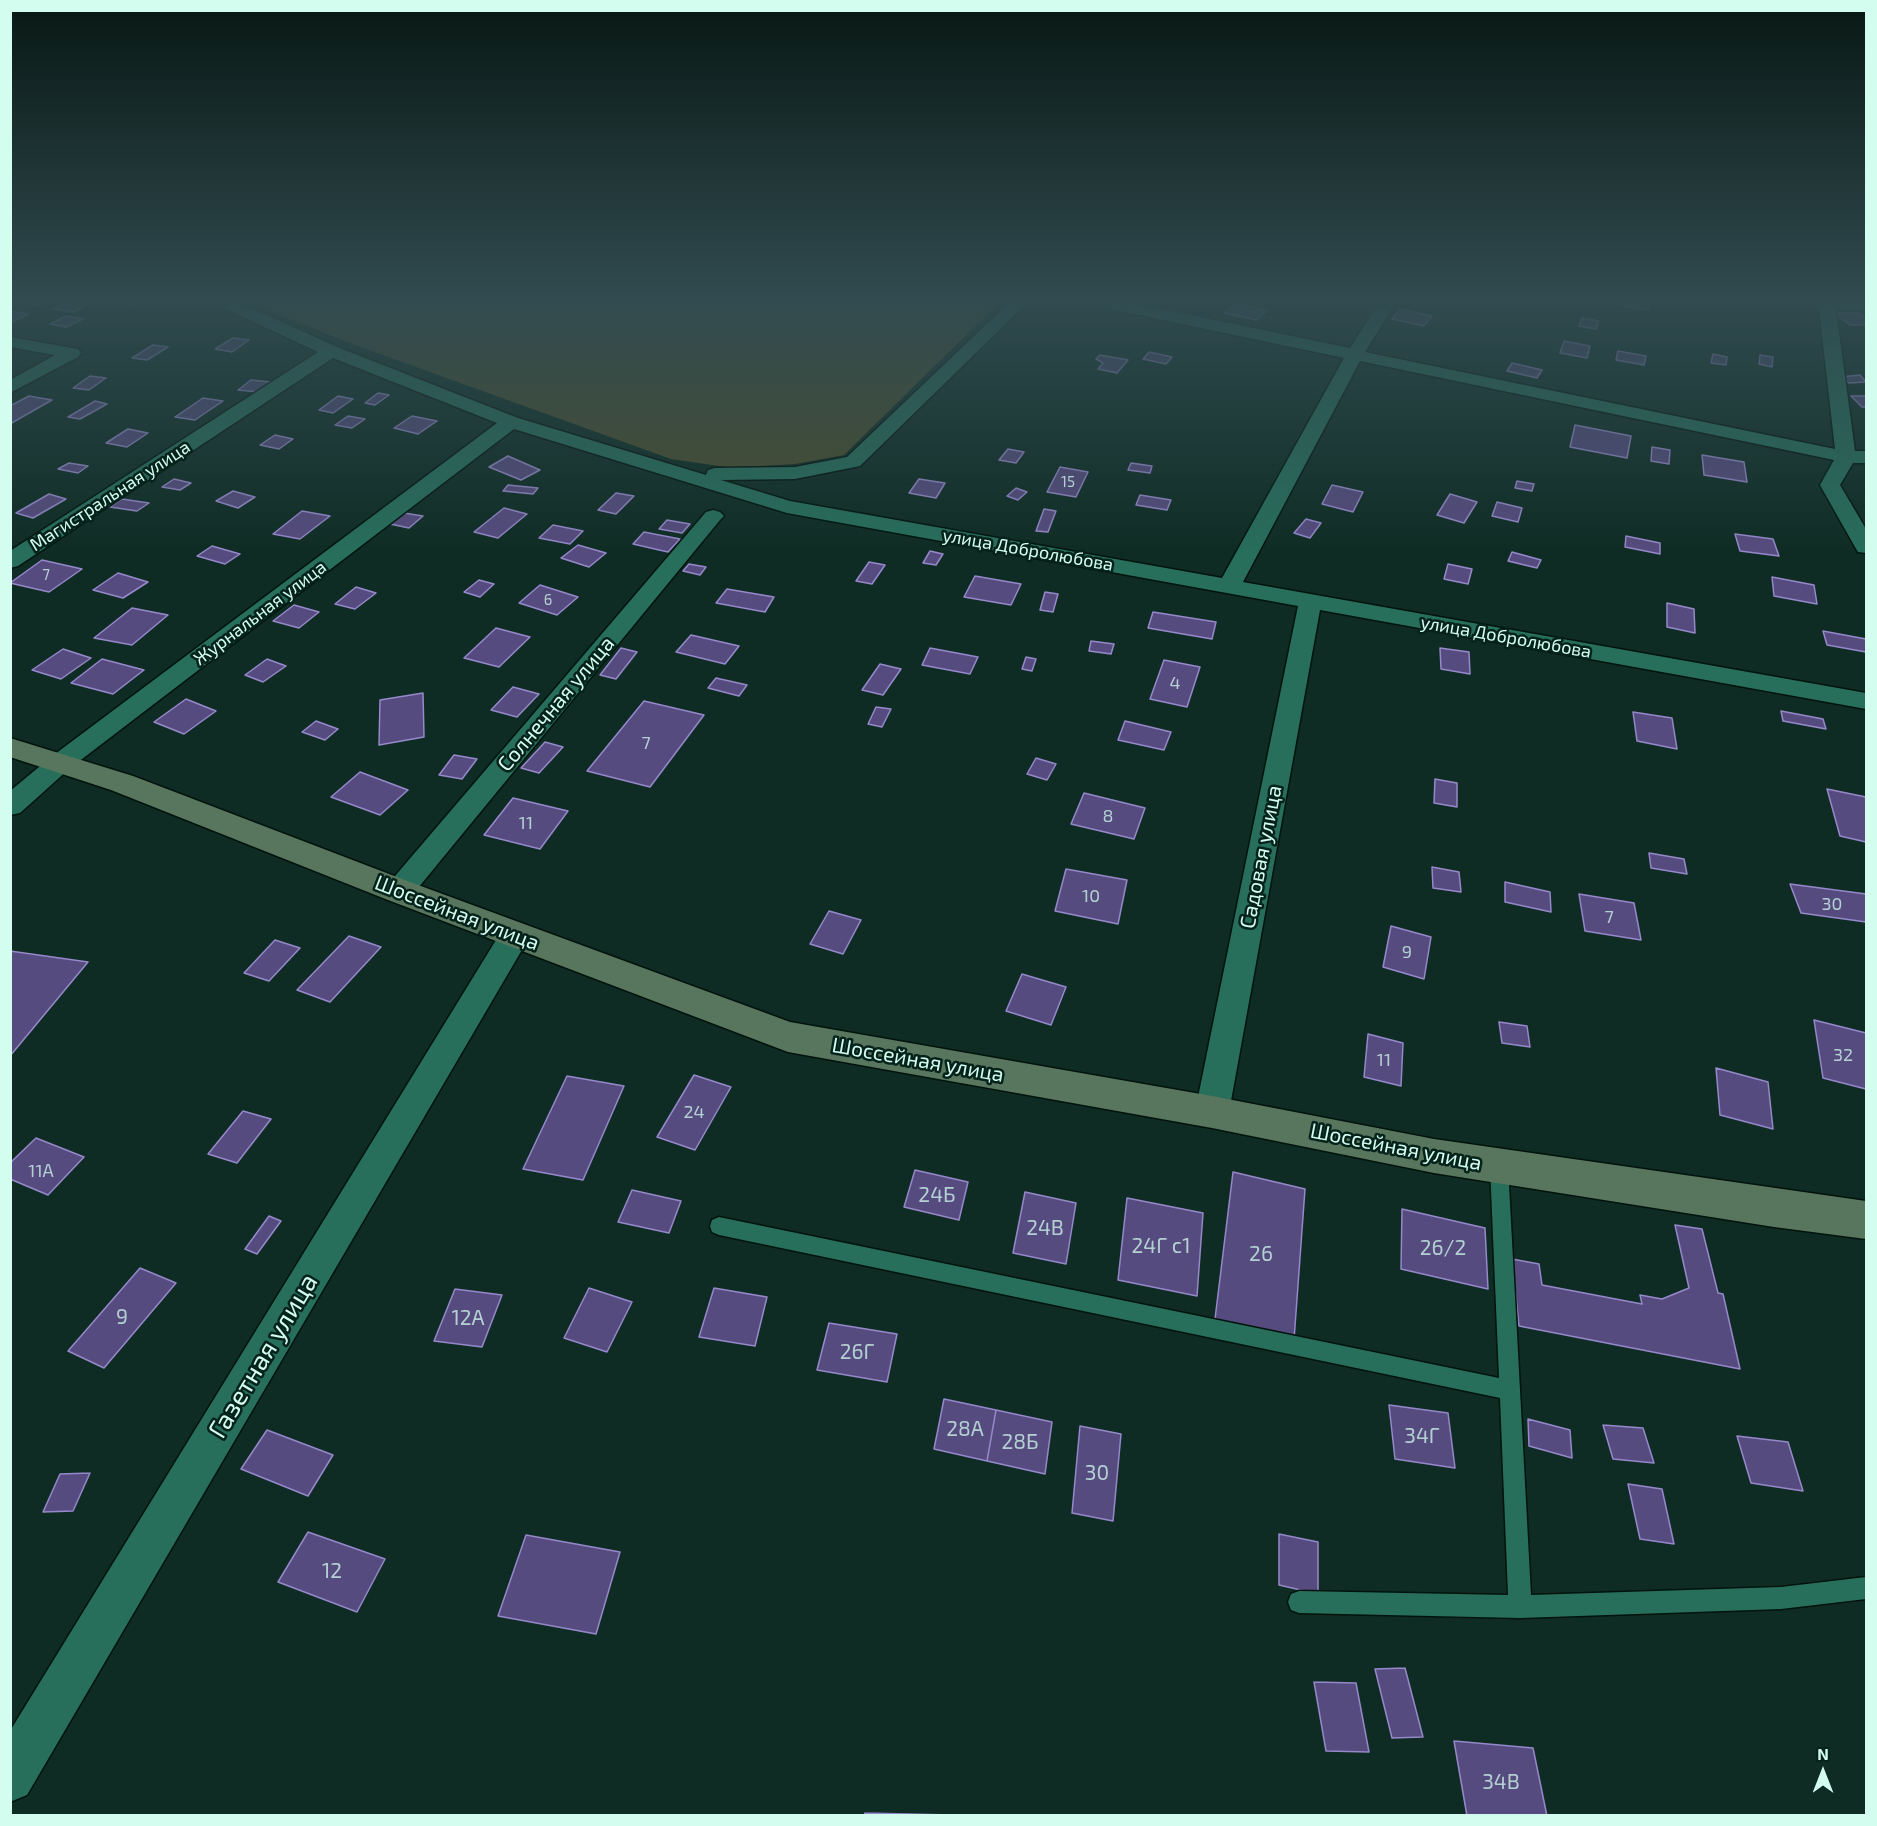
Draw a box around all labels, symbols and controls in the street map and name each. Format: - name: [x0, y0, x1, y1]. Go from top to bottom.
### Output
- street label: Магистральная улица: [26, 436, 194, 556]
- house number: 15: [1061, 473, 1075, 491]
- street label: улица Добролюбова: [941, 524, 1115, 576]
- street label: Журнальная улица: [189, 556, 331, 670]
- house number: 7: [42, 566, 50, 584]
- house number: 6: [544, 591, 552, 609]
- street label: улица Добролюбова: [1419, 611, 1593, 663]
- street label: Солнечная улица: [492, 631, 620, 777]
- house number: 4: [1169, 672, 1181, 694]
- house number: 7: [641, 732, 651, 754]
- street label: Садовая улица: [1235, 783, 1287, 931]
- house number: 8: [1103, 805, 1113, 827]
- house number: 11: [519, 812, 533, 834]
- street label: Шоссейная улица: [371, 870, 543, 956]
- house number: 10: [1082, 885, 1100, 907]
- house number: 30: [1822, 893, 1842, 915]
- house number: 7: [1604, 906, 1614, 928]
- house number: 9: [1402, 941, 1412, 963]
- street label: Шоссейная улица: [830, 1032, 1006, 1088]
- house number: 32: [1833, 1044, 1853, 1066]
- house number: 11: [1377, 1049, 1391, 1071]
- house number: 24: [683, 1101, 705, 1123]
- street label: Шоссейная улица: [1308, 1118, 1484, 1176]
- house number: 11А: [28, 1160, 54, 1182]
- house number: 24Б: [918, 1182, 956, 1208]
- house number: 24В: [1026, 1215, 1064, 1241]
- house number: 24Г с1: [1132, 1233, 1190, 1259]
- house number: 26/2: [1420, 1235, 1466, 1261]
- house number: 26: [1249, 1241, 1273, 1267]
- street label: Газетная улица: [202, 1268, 324, 1444]
- house number: 9: [116, 1304, 128, 1330]
- house number: 12А: [451, 1305, 485, 1331]
- house number: 26Г: [840, 1339, 874, 1365]
- house number: 28А: [946, 1416, 984, 1442]
- house number: 34Г: [1404, 1423, 1440, 1449]
- house number: 28Б: [1001, 1429, 1039, 1455]
- house number: 30: [1085, 1460, 1109, 1486]
- house number: 12: [322, 1558, 342, 1584]
- north arrow: [1793, 1742, 1853, 1802]
- text: N: [1817, 1744, 1829, 1763]
- house number: 34В: [1482, 1769, 1520, 1795]

